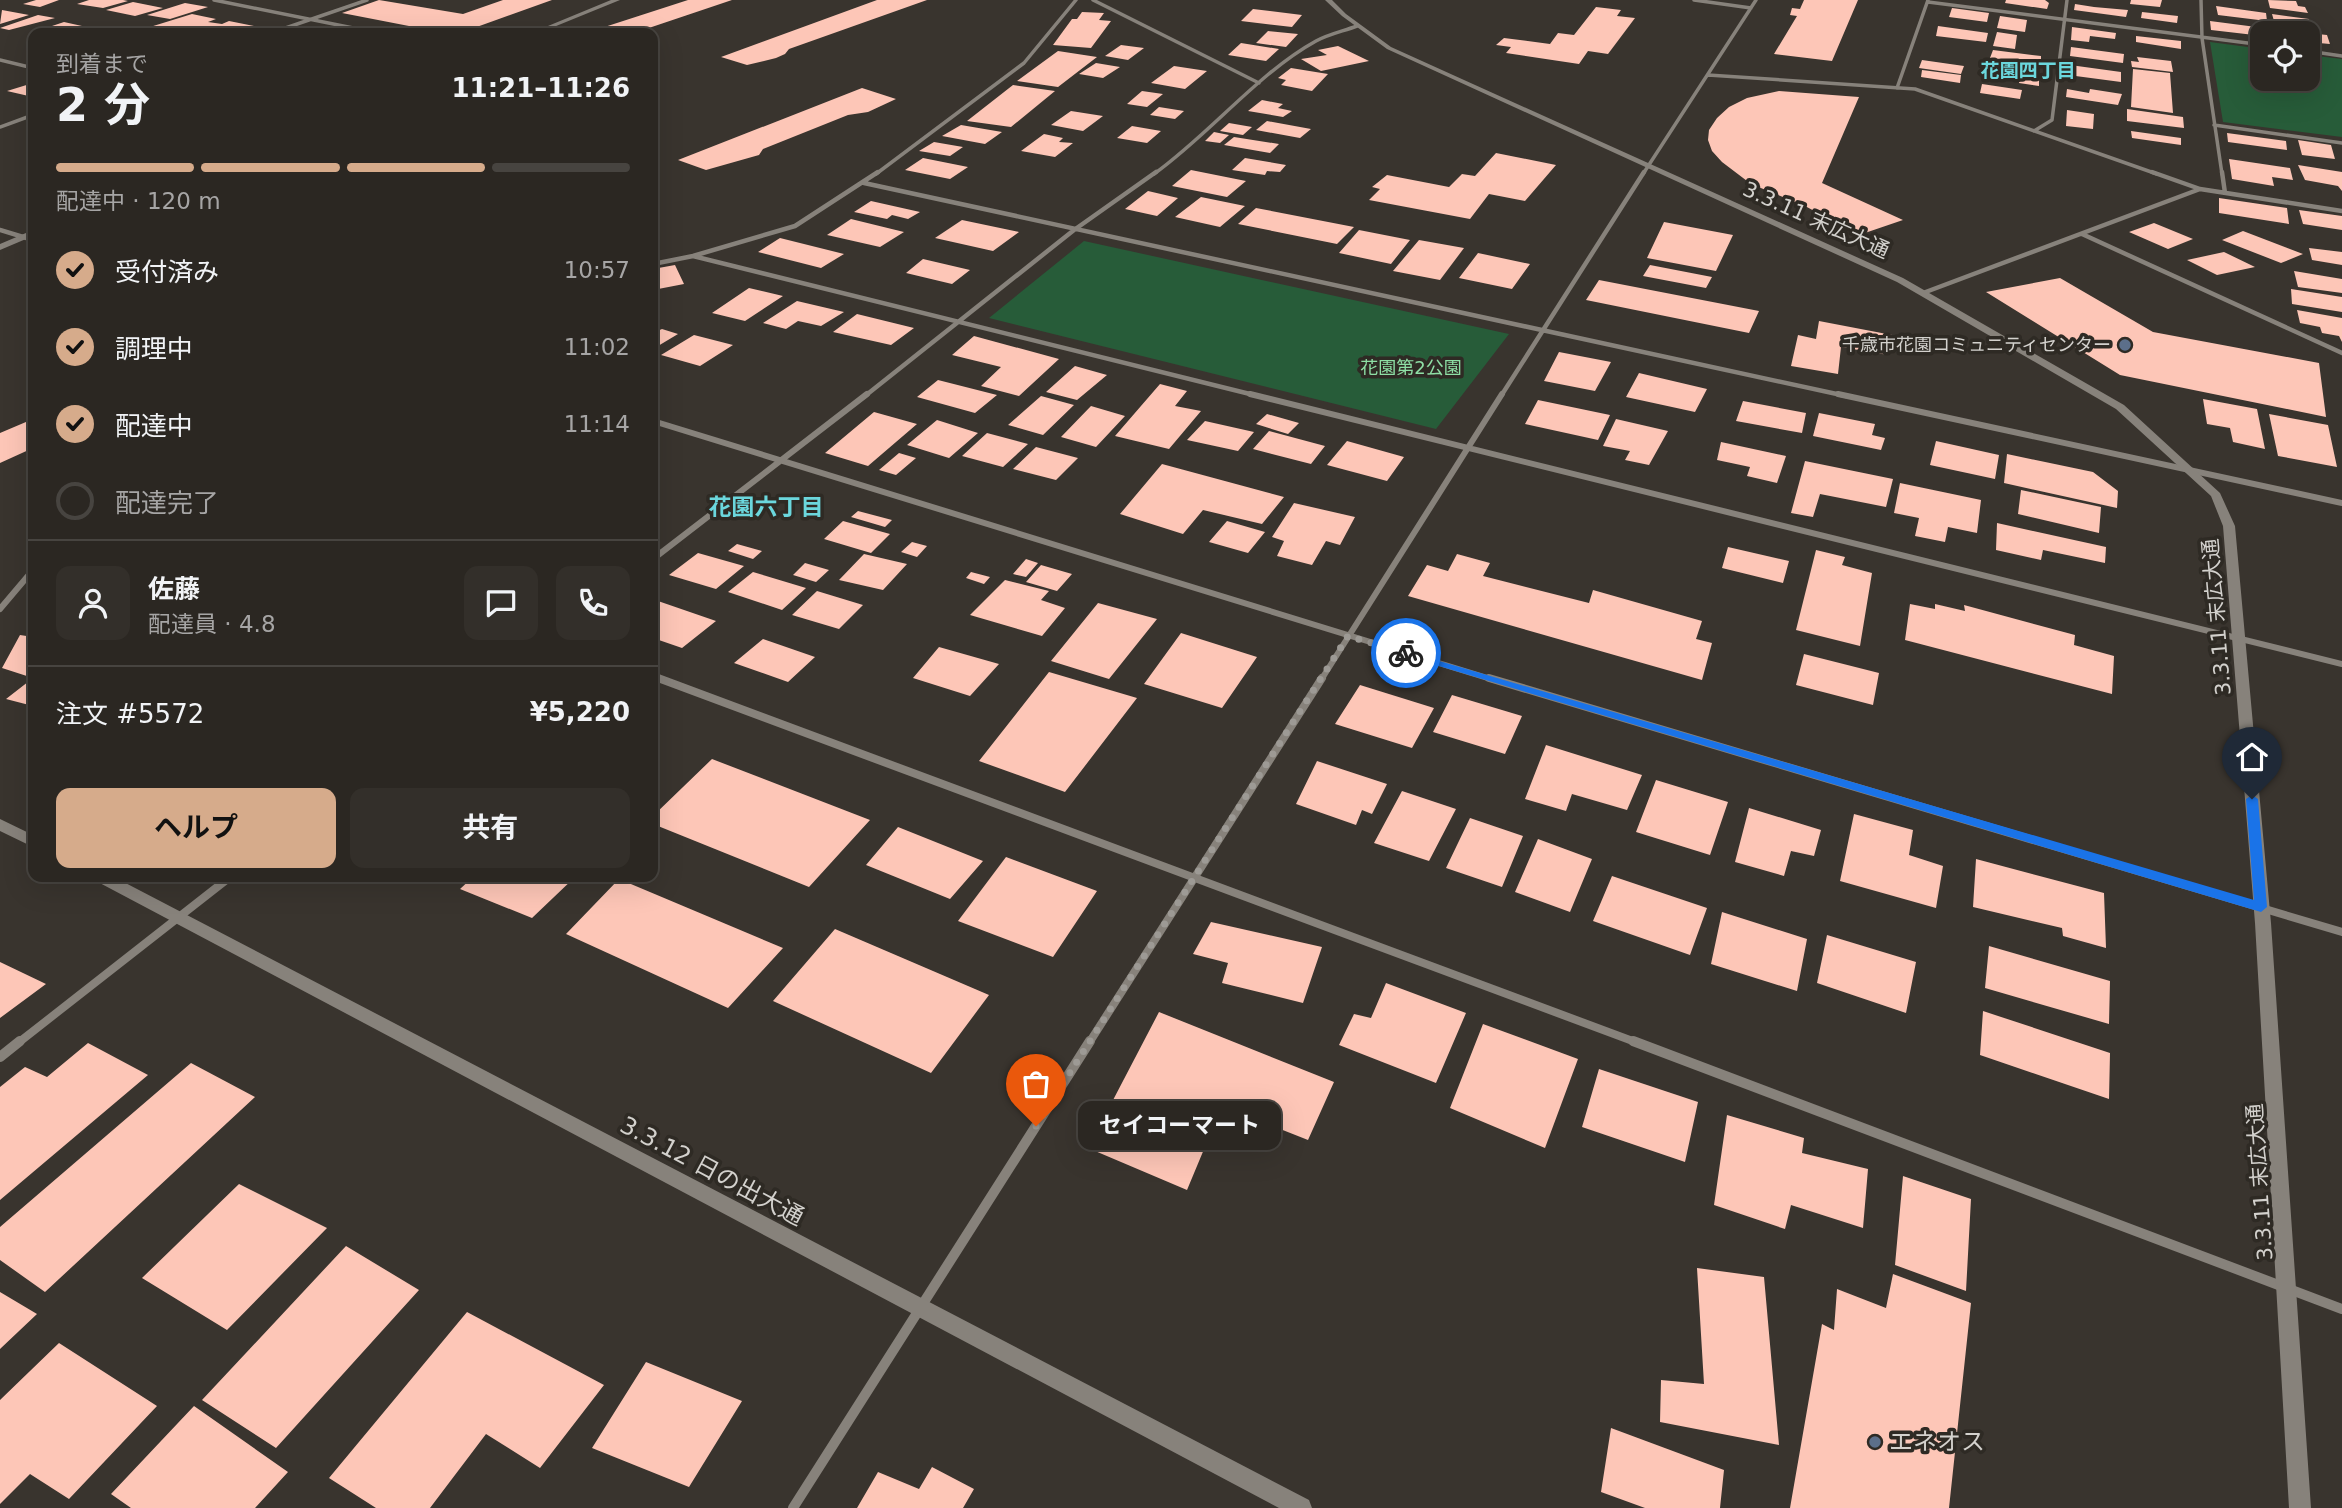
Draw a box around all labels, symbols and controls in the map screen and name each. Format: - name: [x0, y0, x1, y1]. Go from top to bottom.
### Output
- map controls: [2250, 21, 2320, 91]
- button: locate: [2250, 21, 2320, 91]
- text: 到着まで: [56, 51, 148, 77]
- district label: 花園四丁目: [1980, 59, 2076, 81]
- text: 11:21–11:26: [451, 73, 630, 103]
- text: 2 分: [56, 78, 150, 132]
- street label: 3.3.11 末広大通: [1739, 177, 1893, 263]
- text: 配達中 · 120 m: [56, 188, 221, 214]
- icon: check: [56, 251, 94, 289]
- text: 受付済み: [115, 257, 219, 287]
- text: 10:57: [564, 257, 630, 283]
- icon: check: [56, 328, 94, 366]
- text: 調理中: [115, 334, 193, 364]
- text: 11:02: [564, 334, 630, 360]
- place label: 千歳市花園コミュニティセンター: [1842, 334, 2111, 355]
- marker: 千歳市花園コミュニティセンター: [2117, 337, 2133, 353]
- park label: 花園第2公園: [1360, 357, 1462, 378]
- icon: check: [56, 405, 94, 443]
- text: 配達中: [115, 411, 193, 441]
- text: 11:14: [564, 411, 630, 437]
- text: 配達完了: [115, 488, 219, 518]
- district label: 花園六丁目: [709, 494, 824, 520]
- street label: 3.3.11 末広大通: [2198, 538, 2236, 696]
- button: person: [56, 566, 130, 640]
- button: chat: [464, 566, 538, 640]
- button: phone: [556, 566, 630, 640]
- text: 佐藤: [148, 574, 200, 604]
- text: 配達員 · 4.8: [148, 611, 276, 637]
- courier: [1371, 618, 1441, 688]
- icon: bike: [1387, 634, 1425, 672]
- text: ¥5,220: [530, 697, 630, 727]
- text: 注文 #5572: [56, 699, 204, 729]
- pin: [2222, 727, 2282, 799]
- icon: home: [2233, 738, 2271, 776]
- button: ヘルプ: [56, 788, 336, 868]
- button: 共有: [350, 788, 630, 868]
- pin: [1006, 1054, 1066, 1126]
- icon: bag: [1017, 1065, 1055, 1103]
- callout: セイコーマート: [1078, 1102, 1281, 1150]
- street label: 3.3.11 末広大通: [2243, 1103, 2277, 1261]
- street label: 3.3.12 日の出大通: [615, 1111, 809, 1231]
- text: セイコーマート: [1099, 1112, 1260, 1138]
- place label: エネオス: [1889, 1428, 1985, 1456]
- marker: エネオス: [1867, 1434, 1883, 1450]

